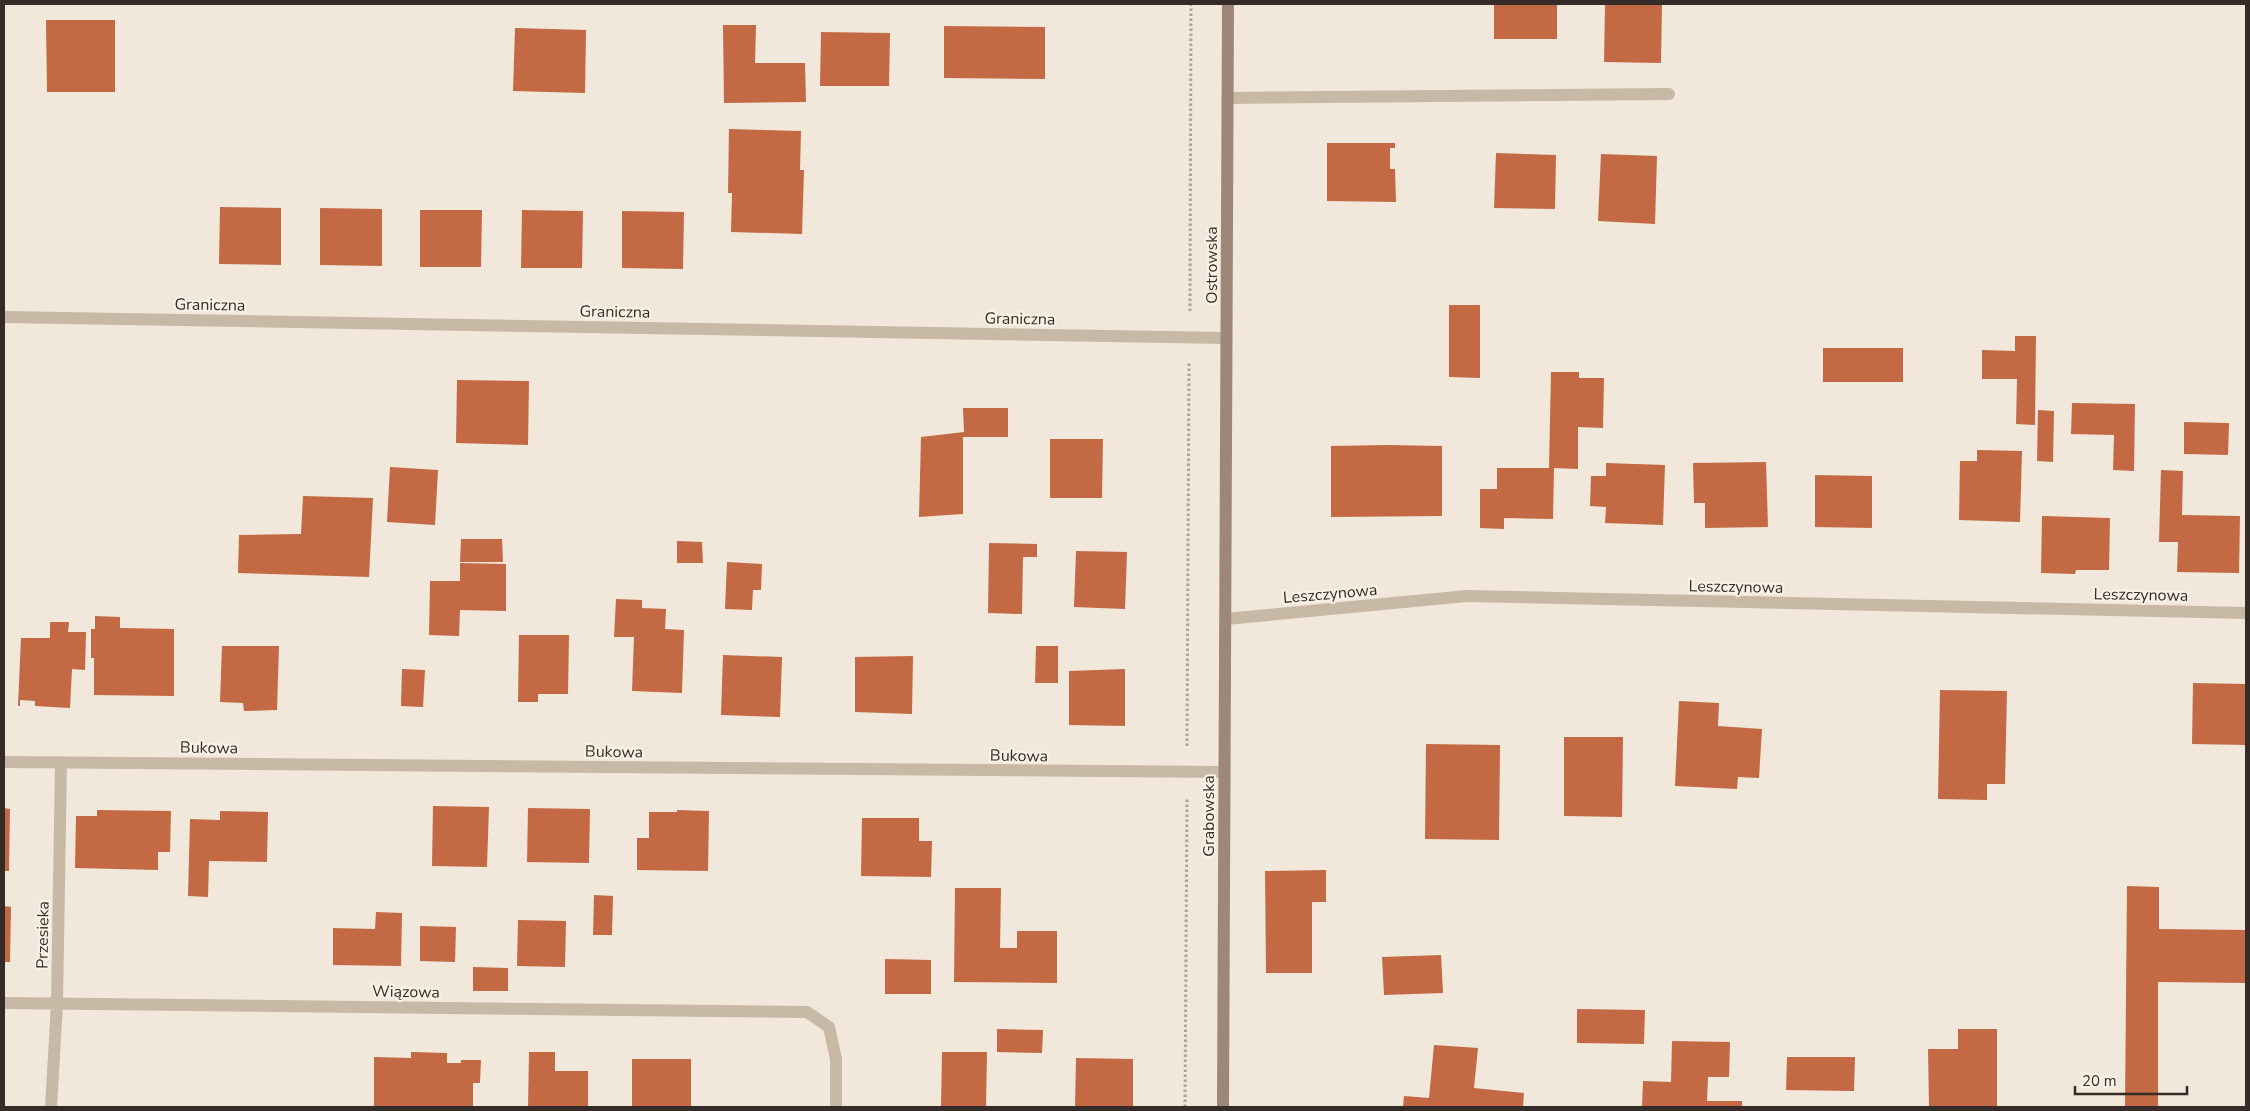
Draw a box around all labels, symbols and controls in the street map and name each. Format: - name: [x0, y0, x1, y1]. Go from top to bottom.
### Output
- street label: Ostrowska: [1201, 226, 1223, 304]
- street label: Graniczna: [174, 293, 246, 317]
- street label: Graniczna: [579, 300, 651, 324]
- street label: Graniczna: [984, 307, 1056, 331]
- street label: Leszczynowa: [1689, 575, 1783, 599]
- street label: Leszczynowa: [1282, 579, 1378, 609]
- street label: Leszczynowa: [2094, 583, 2188, 607]
- street label: Bukowa: [180, 736, 238, 760]
- street label: Bukowa: [585, 740, 643, 764]
- street label: Bukowa: [990, 744, 1048, 768]
- street label: Grabowska: [1198, 775, 1220, 857]
- street label: Przesieka: [31, 901, 55, 969]
- street label: Wiązowa: [372, 980, 440, 1004]
- scale bar: [2075, 1064, 2188, 1096]
- text: 20 m: [2082, 1071, 2117, 1091]

